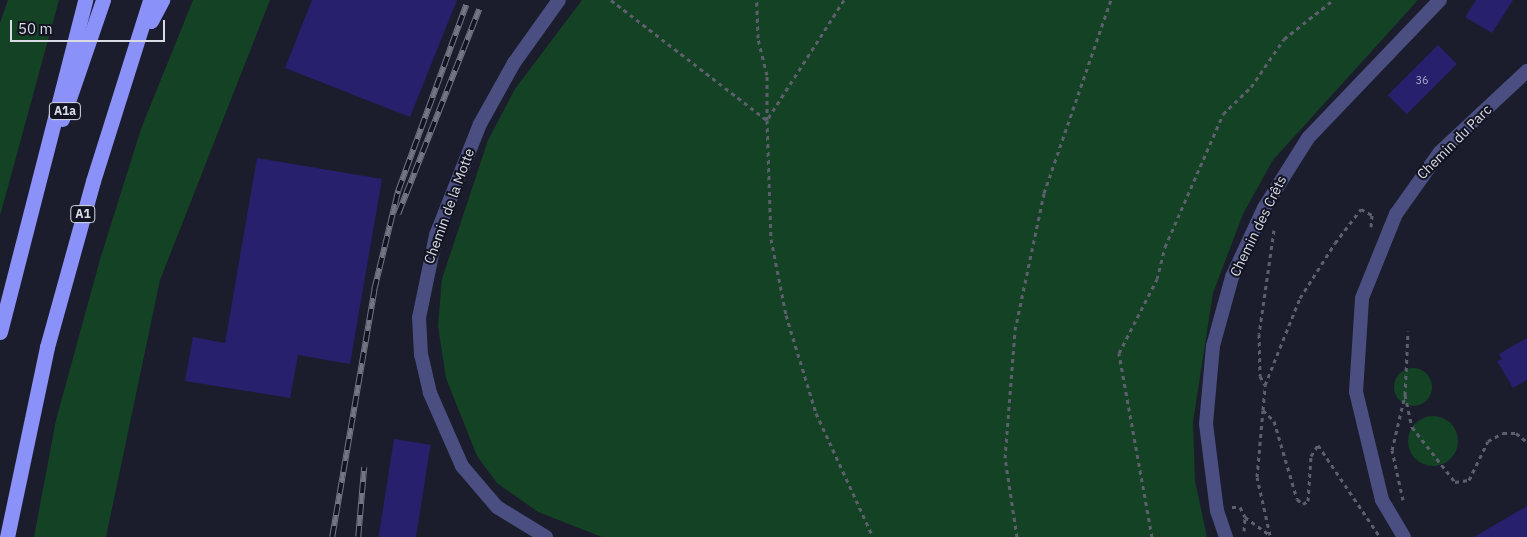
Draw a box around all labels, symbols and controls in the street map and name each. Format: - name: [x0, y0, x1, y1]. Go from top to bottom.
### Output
- scale bar: [12, 10, 168, 42]
- text: 50 m: [18, 19, 53, 38]
- house number: 36: [1415, 73, 1429, 87]
- street label: Chemin du Parc: [1413, 101, 1495, 183]
- road number: A1a: [49, 102, 81, 120]
- street label: Chemin de la Motte: [420, 146, 478, 266]
- street label: Chemin des Crêts: [1226, 173, 1290, 279]
- road number: A1: [69, 204, 97, 223]

